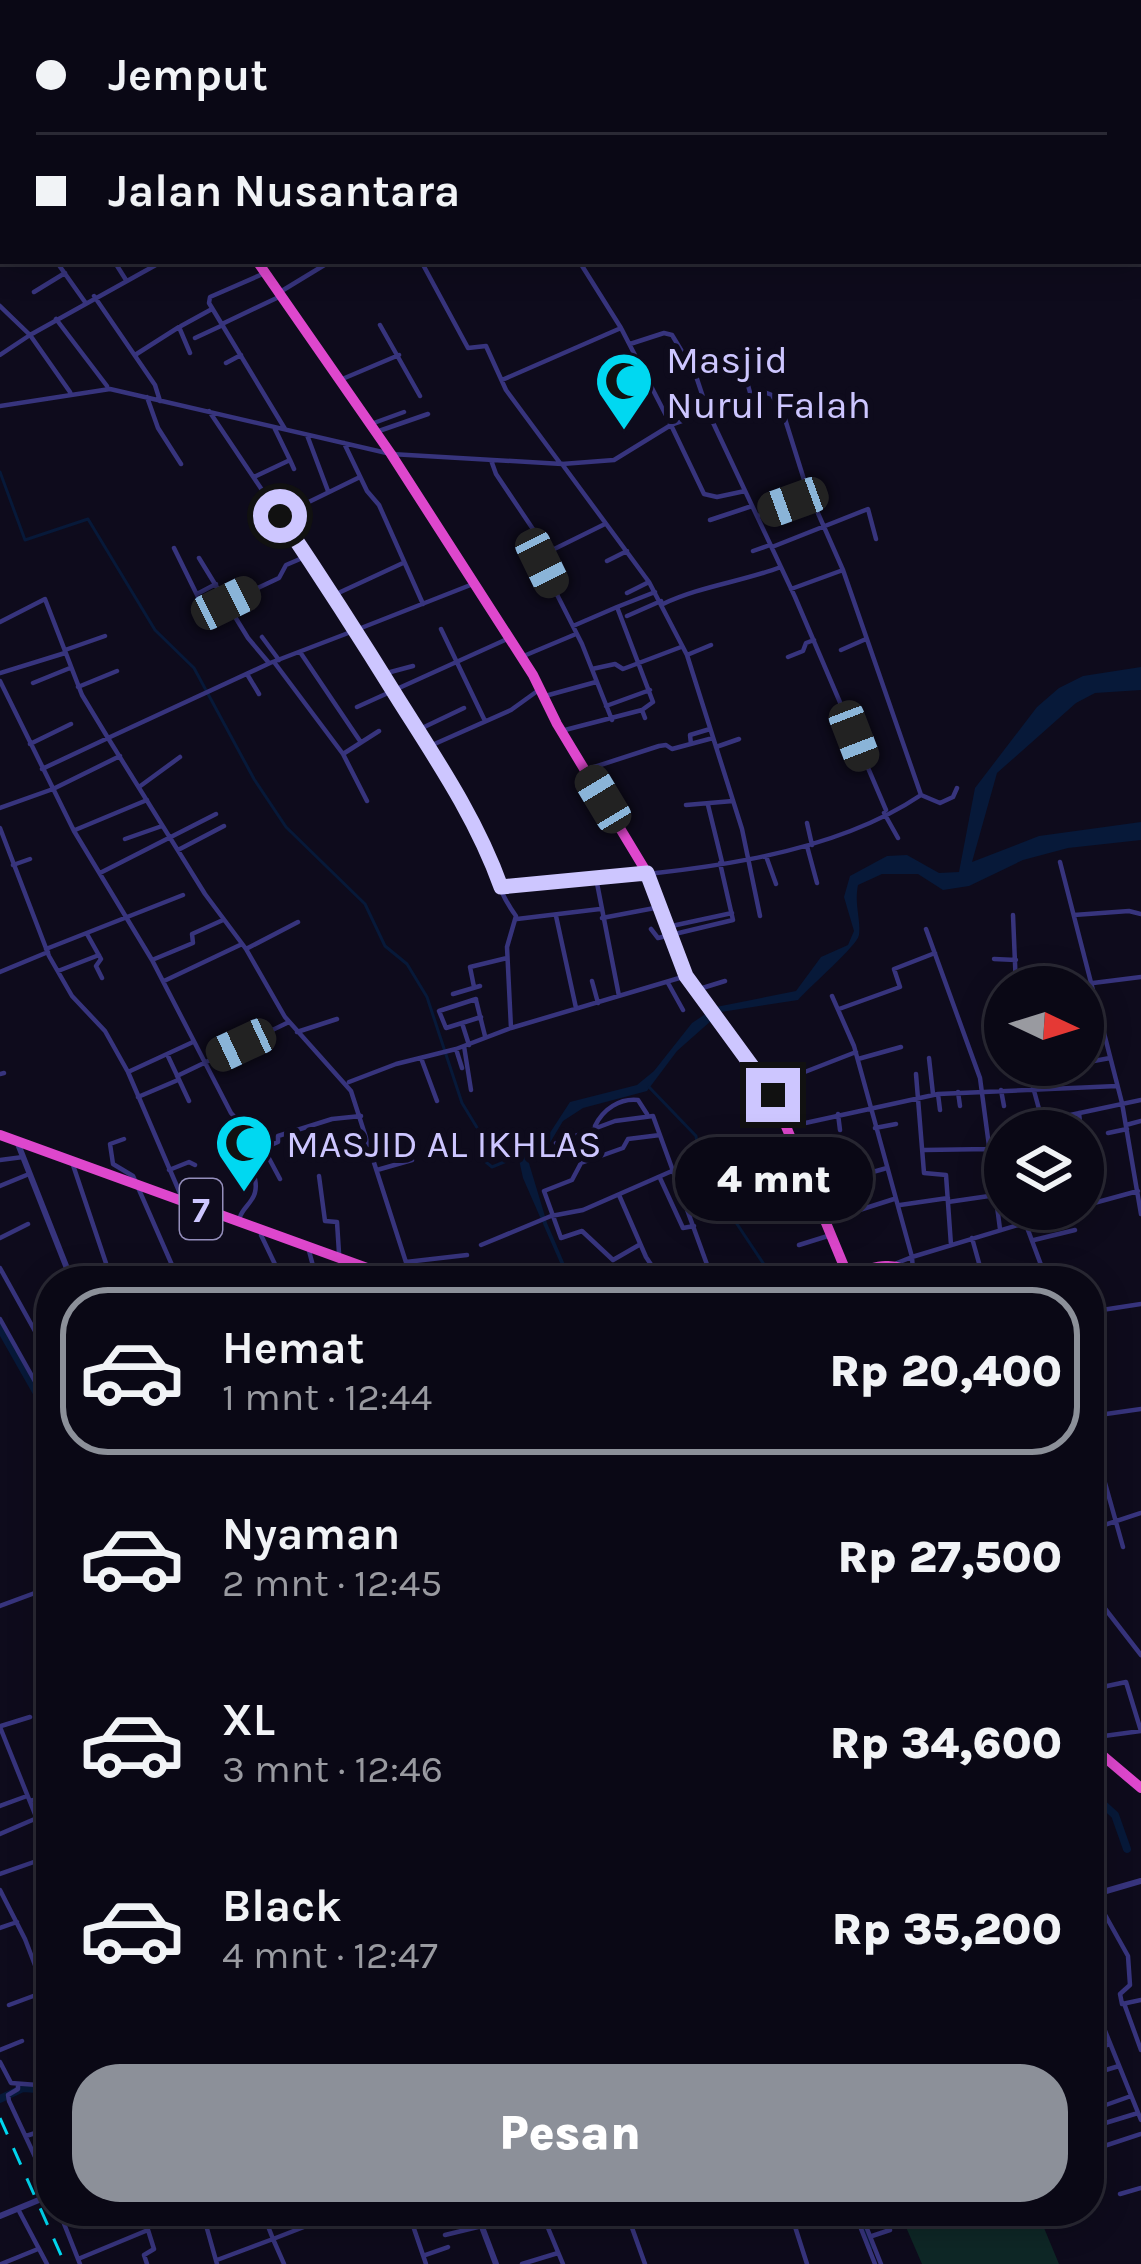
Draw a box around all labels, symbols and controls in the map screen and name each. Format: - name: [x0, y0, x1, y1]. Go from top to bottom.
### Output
- text: Jemput: [108, 49, 268, 101]
- text: Jalan Nusantara: [108, 165, 460, 217]
- place label: Masjid Nurul Falah: [666, 337, 871, 428]
- mosque icon: Masjid Nurul Falah: [593, 350, 655, 432]
- car: [753, 473, 833, 531]
- route start: [253, 489, 307, 543]
- car: [510, 523, 574, 603]
- car: [186, 571, 266, 635]
- car: [824, 696, 884, 776]
- car: [569, 759, 637, 839]
- north arrow: [984, 966, 1104, 1086]
- map controls: [984, 966, 1104, 1230]
- car: [201, 1013, 281, 1077]
- route end: [746, 1068, 800, 1122]
- button: layers: [984, 1110, 1104, 1230]
- mosque icon: MASJID AL IKHLAS: [213, 1112, 275, 1194]
- place label: MASJID AL IKHLAS: [286, 1121, 601, 1167]
- callout: 4 mnt: [674, 1137, 872, 1221]
- text: 4 mnt: [717, 1156, 831, 1202]
- road number: 7: [180, 1179, 222, 1239]
- icon: car: [78, 1317, 186, 1425]
- text: Hemat: [222, 1322, 364, 1374]
- text: Rp 20,400: [829, 1345, 1062, 1397]
- text: 1 mnt · 12:44: [222, 1374, 432, 1420]
- icon: car: [78, 1503, 186, 1611]
- text: Nyaman: [222, 1508, 400, 1560]
- text: Rp 27,500: [838, 1531, 1062, 1583]
- text: 2 mnt · 12:45: [222, 1560, 442, 1606]
- icon: car: [78, 1689, 186, 1797]
- text: XL: [222, 1694, 275, 1746]
- text: Rp 34,600: [830, 1717, 1062, 1769]
- text: 3 mnt · 12:46: [222, 1746, 443, 1792]
- icon: car: [78, 1875, 186, 1983]
- text: Black: [222, 1880, 342, 1932]
- text: Rp 35,200: [832, 1903, 1062, 1955]
- text: 4 mnt · 12:47: [222, 1932, 438, 1978]
- button: Pesan: [72, 2064, 1068, 2202]

